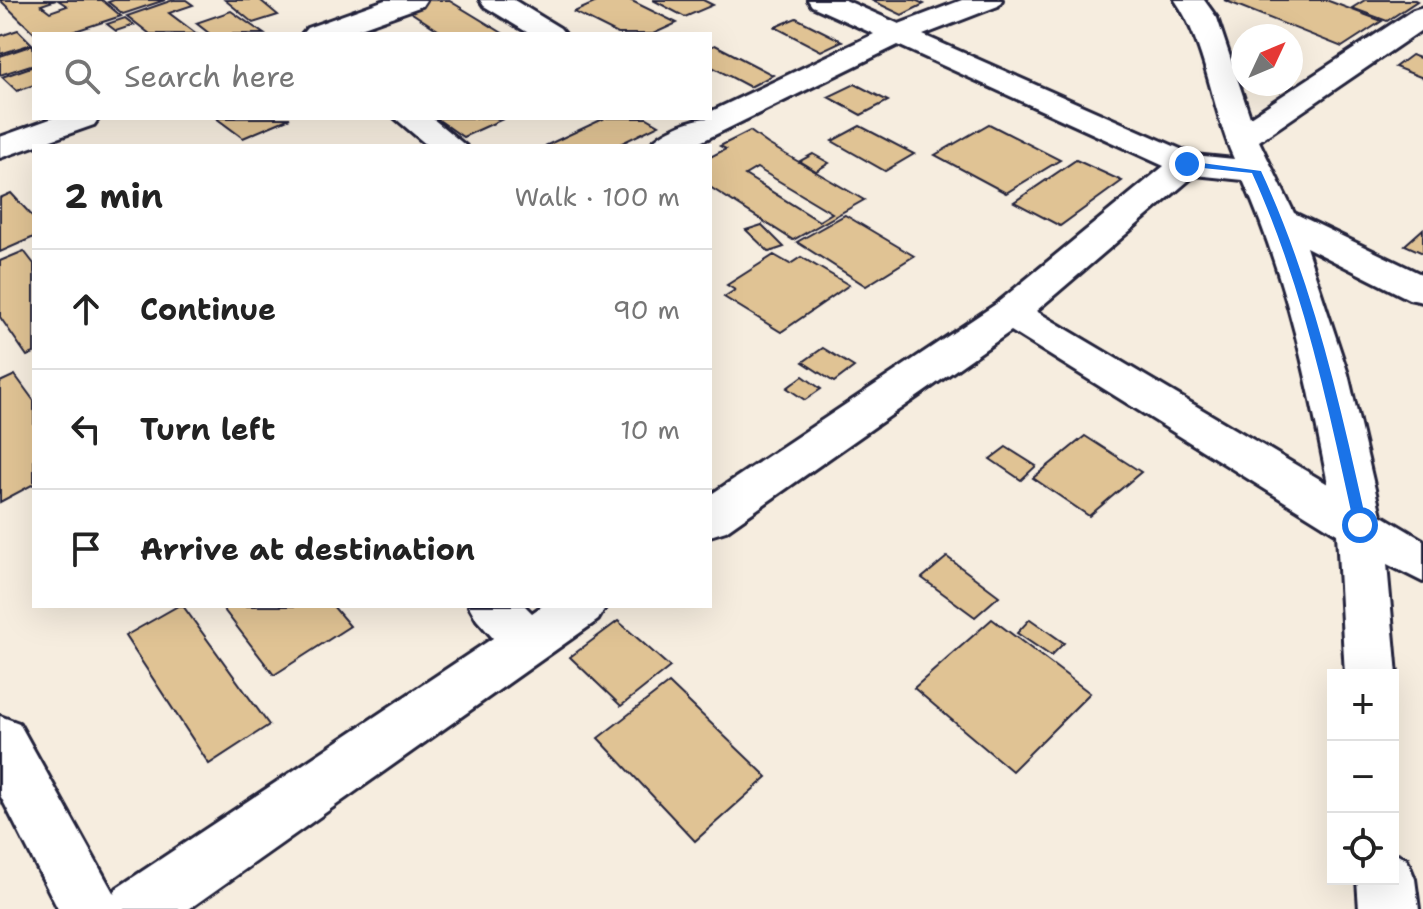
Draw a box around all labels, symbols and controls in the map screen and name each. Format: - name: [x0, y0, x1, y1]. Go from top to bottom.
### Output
- north arrow: [1231, 24, 1303, 96]
- search box: [32, 32, 712, 120]
- icon: search: [60, 54, 104, 98]
- text: Search here: [124, 56, 295, 97]
- route end: [1169, 146, 1205, 182]
- text: 2 min: [64, 173, 163, 219]
- text: Walk · 100 m: [514, 179, 680, 214]
- icon: ahead: [64, 287, 108, 331]
- text: Continue: [140, 289, 276, 330]
- text: 90 m: [613, 292, 680, 327]
- icon: left: [64, 407, 108, 451]
- text: Turn left: [140, 409, 275, 450]
- text: 10 m: [620, 412, 680, 447]
- route start: [1342, 507, 1378, 543]
- icon: arrive: [64, 527, 108, 571]
- text: Arrive at destination: [140, 529, 475, 570]
- map controls: [1327, 669, 1399, 885]
- button: +: [1327, 669, 1399, 741]
- button: −: [1327, 741, 1399, 813]
- button: locate: [1327, 813, 1399, 885]

